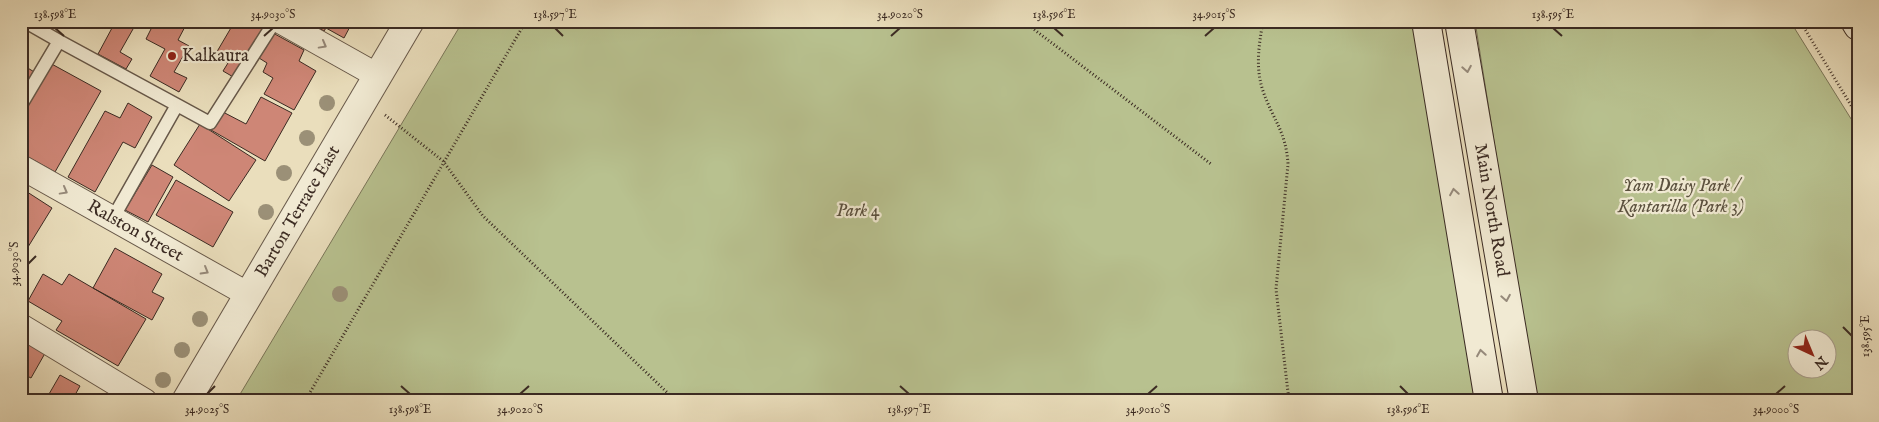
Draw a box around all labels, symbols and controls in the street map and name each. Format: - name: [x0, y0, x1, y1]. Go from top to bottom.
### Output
- text: 138.598°E: [34, 7, 76, 22]
- text: 34.9030°S: [251, 7, 295, 22]
- text: 138.597°E: [533, 7, 577, 22]
- text: 34.9020°S: [877, 7, 923, 22]
- text: 138.596°E: [1033, 7, 1076, 22]
- text: 34.9015°S: [1192, 7, 1236, 22]
- text: 138.595°E: [1532, 7, 1574, 22]
- one-way arrow: [317, 39, 326, 49]
- place label: Kalkaura: [182, 45, 249, 68]
- marker: Kalkaura: [166, 50, 178, 62]
- one-way arrow: [1461, 66, 1472, 74]
- street label: Barton Terrace East: [250, 141, 345, 282]
- street label: Main North Road: [1469, 142, 1514, 279]
- park label: Yam Daisy Park / Kantarilla (Park 3): [1617, 175, 1744, 219]
- one-way arrow: [58, 184, 67, 194]
- one-way arrow: [1450, 188, 1460, 197]
- street label: Ralston Street: [83, 195, 187, 267]
- park label: Park 4: [836, 200, 880, 223]
- text: 34.9030°S: [7, 242, 22, 286]
- one-way arrow: [200, 264, 209, 274]
- one-way arrow: [1501, 294, 1511, 303]
- text: 138.595°E: [1858, 315, 1873, 357]
- north arrow: [1786, 330, 1836, 380]
- one-way arrow: [1476, 348, 1486, 357]
- text: N: [1810, 351, 1832, 373]
- text: 34.9025°S: [185, 402, 229, 417]
- text: 138.598°E: [389, 402, 431, 417]
- text: 34.9020°S: [497, 402, 543, 417]
- text: 138.597°E: [887, 402, 931, 417]
- text: 34.9010°S: [1126, 402, 1170, 417]
- text: 138.596°E: [1387, 402, 1430, 417]
- text: 34.9000°S: [1753, 402, 1799, 417]

